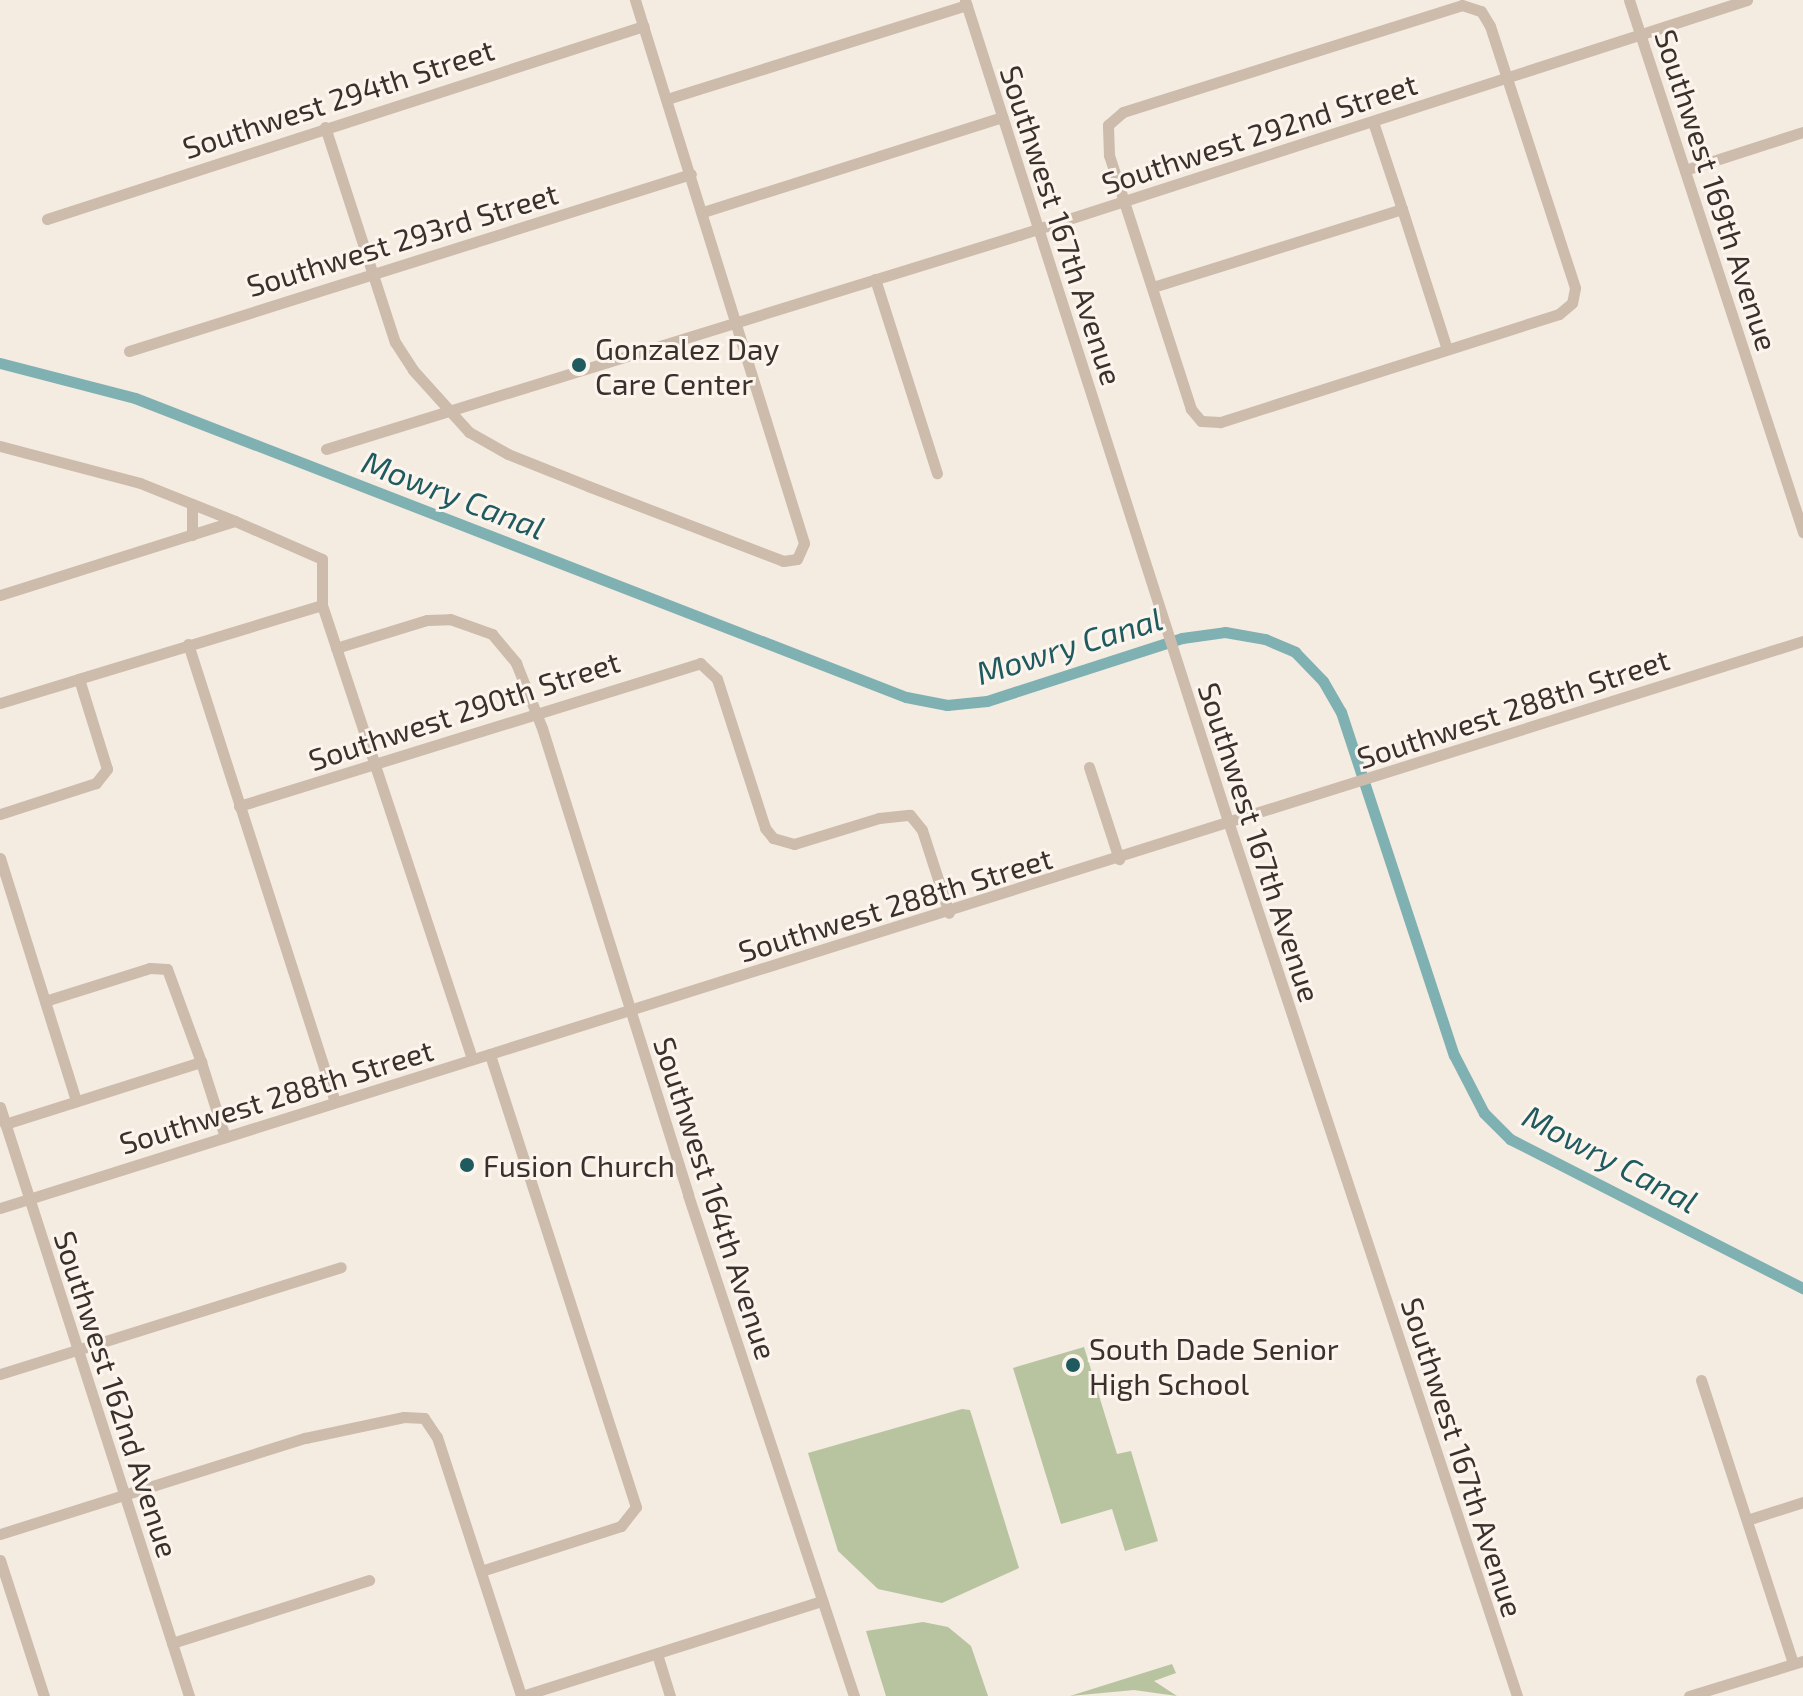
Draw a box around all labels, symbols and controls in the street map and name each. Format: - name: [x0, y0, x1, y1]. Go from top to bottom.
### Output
- street label: Southwest 169th Avenue: [1648, 25, 1786, 355]
- street label: Southwest 294th Street: [178, 31, 498, 165]
- street label: Southwest 167th Avenue: [993, 60, 1131, 390]
- street label: Southwest 292nd Street: [1097, 65, 1421, 201]
- street label: Southwest 293rd Street: [242, 174, 562, 304]
- place label: Gonzalez Day Care Center: [595, 330, 779, 400]
- marker: Gonzalez Day Care Center: [570, 356, 588, 374]
- water label: Mowry Canal: [357, 442, 551, 546]
- water label: Mowry Canal: [971, 598, 1167, 692]
- street label: Southwest 288th Street: [1352, 640, 1674, 776]
- street label: Southwest 290th Street: [304, 643, 624, 777]
- street label: Southwest 167th Avenue: [1191, 677, 1329, 1007]
- street label: Southwest 288th Street: [734, 839, 1056, 969]
- street label: Southwest 288th Street: [115, 1031, 437, 1161]
- street label: Southwest 164th Avenue: [647, 1032, 785, 1364]
- water label: Mowry Canal: [1517, 1096, 1705, 1220]
- place label: Fusion Church: [483, 1147, 675, 1183]
- marker: Fusion Church: [458, 1156, 476, 1174]
- street label: Southwest 162nd Avenue: [47, 1226, 187, 1562]
- street label: Southwest 167th Avenue: [1394, 1292, 1532, 1622]
- place label: South Dade Senior High School: [1089, 1330, 1339, 1400]
- marker: South Dade Senior High School: [1064, 1356, 1082, 1374]

